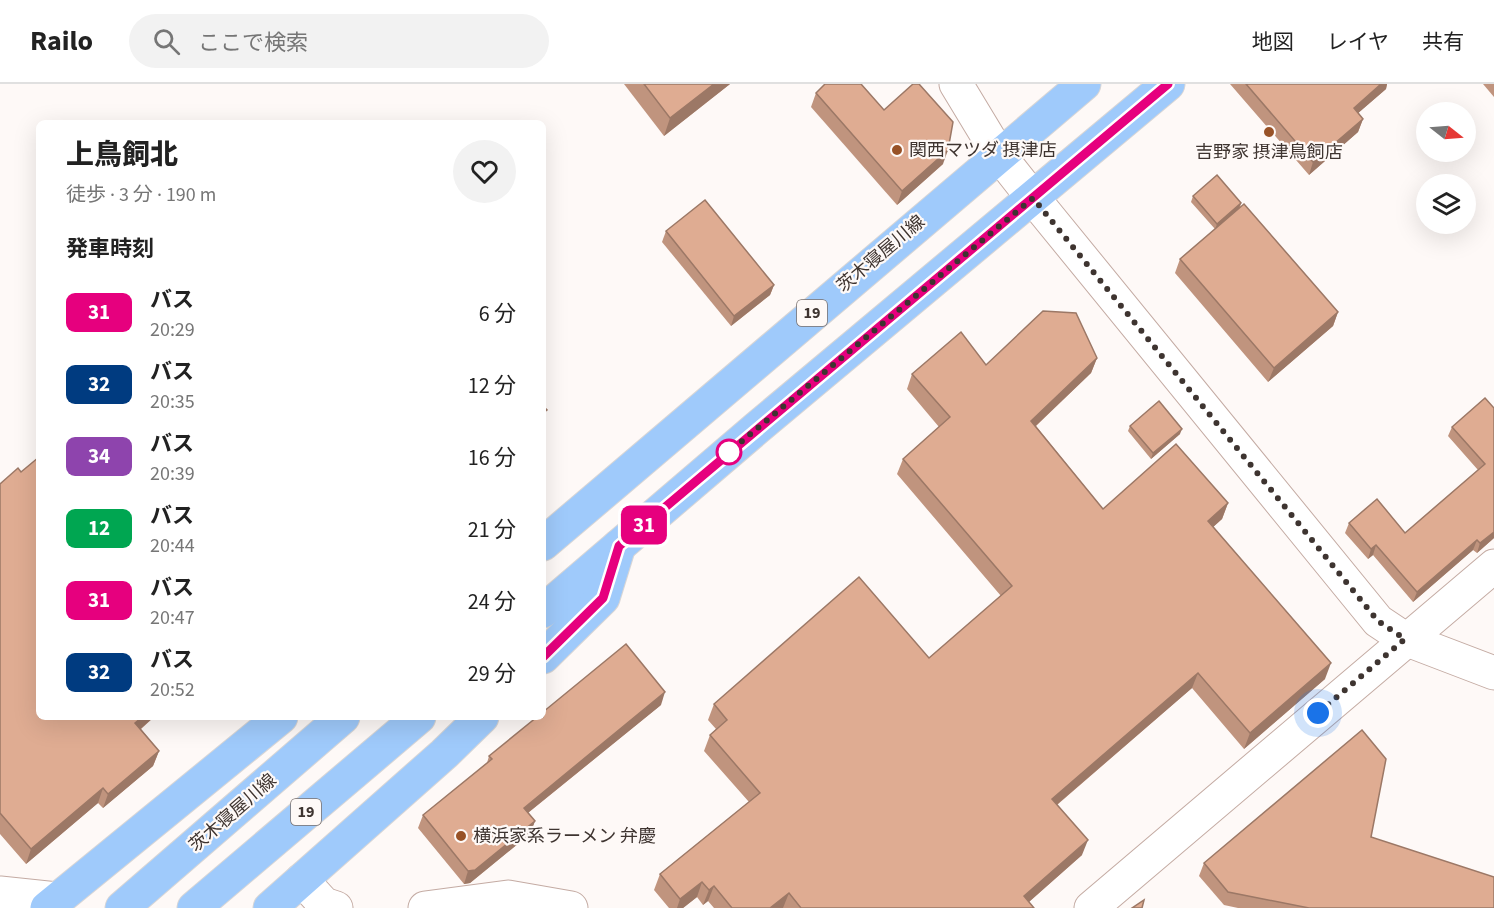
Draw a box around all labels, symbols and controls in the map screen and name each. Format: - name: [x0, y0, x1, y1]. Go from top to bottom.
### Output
- search box: [129, 14, 549, 68]
- text: Railo: [30, 21, 93, 61]
- icon: search: [150, 25, 183, 58]
- text: ここで検索: [198, 27, 308, 59]
- text: 地図: [1252, 27, 1294, 57]
- text: レイヤ: [1327, 27, 1389, 57]
- text: 共有: [1422, 27, 1464, 57]
- north arrow: [1416, 102, 1476, 162]
- map controls: [1416, 102, 1476, 234]
- marker: 吉野家 摂津鳥飼店: [1262, 125, 1276, 139]
- text: 上鳥飼北: [66, 135, 178, 175]
- place label: 関西マツダ 摂津店: [909, 138, 1057, 163]
- button: heart: [453, 140, 516, 203]
- place label: 吉野家 摂津鳥飼店: [1195, 140, 1343, 165]
- marker: 関西マツダ 摂津店: [890, 143, 904, 157]
- button: layers: [1416, 174, 1476, 234]
- text: 徒歩 · 3 分 · 190 m: [66, 181, 216, 209]
- street label: 茨木寝屋川線: [832, 210, 930, 298]
- text: 発車時刻: [66, 233, 154, 265]
- text: バス: [150, 284, 194, 316]
- text: 31: [88, 297, 110, 327]
- text: 6 分: [479, 298, 516, 330]
- road number: 19: [797, 300, 827, 326]
- text: 20:29: [150, 316, 195, 344]
- text: バス: [150, 356, 194, 388]
- text: 32: [88, 369, 110, 399]
- text: 12 分: [468, 370, 516, 402]
- text: 20:35: [150, 388, 195, 416]
- text: バス: [150, 428, 194, 460]
- unlabelled marker: [716, 439, 742, 465]
- text: 34: [88, 441, 110, 471]
- text: 16 分: [468, 442, 516, 474]
- text: 20:39: [150, 460, 195, 488]
- text: バス: [150, 500, 194, 532]
- line badge: 31: [617, 506, 671, 544]
- text: 31: [633, 510, 655, 540]
- text: 12: [88, 513, 110, 543]
- text: 21 分: [468, 514, 516, 546]
- text: 20:44: [150, 532, 195, 560]
- text: バス: [150, 572, 194, 604]
- text: 31: [88, 585, 110, 615]
- text: 24 分: [468, 586, 516, 618]
- text: 20:47: [150, 604, 195, 632]
- text: バス: [150, 644, 194, 676]
- text: 32: [88, 657, 110, 687]
- text: 29 分: [468, 658, 516, 690]
- text: 20:52: [150, 676, 195, 704]
- your location: [1303, 698, 1333, 728]
- street label: 茨木寝屋川線: [184, 768, 282, 858]
- road number: 19: [291, 799, 321, 825]
- place label: 横浜家系ラーメン 弁慶: [473, 824, 656, 849]
- marker: 横浜家系ラーメン 弁慶: [454, 829, 468, 843]

